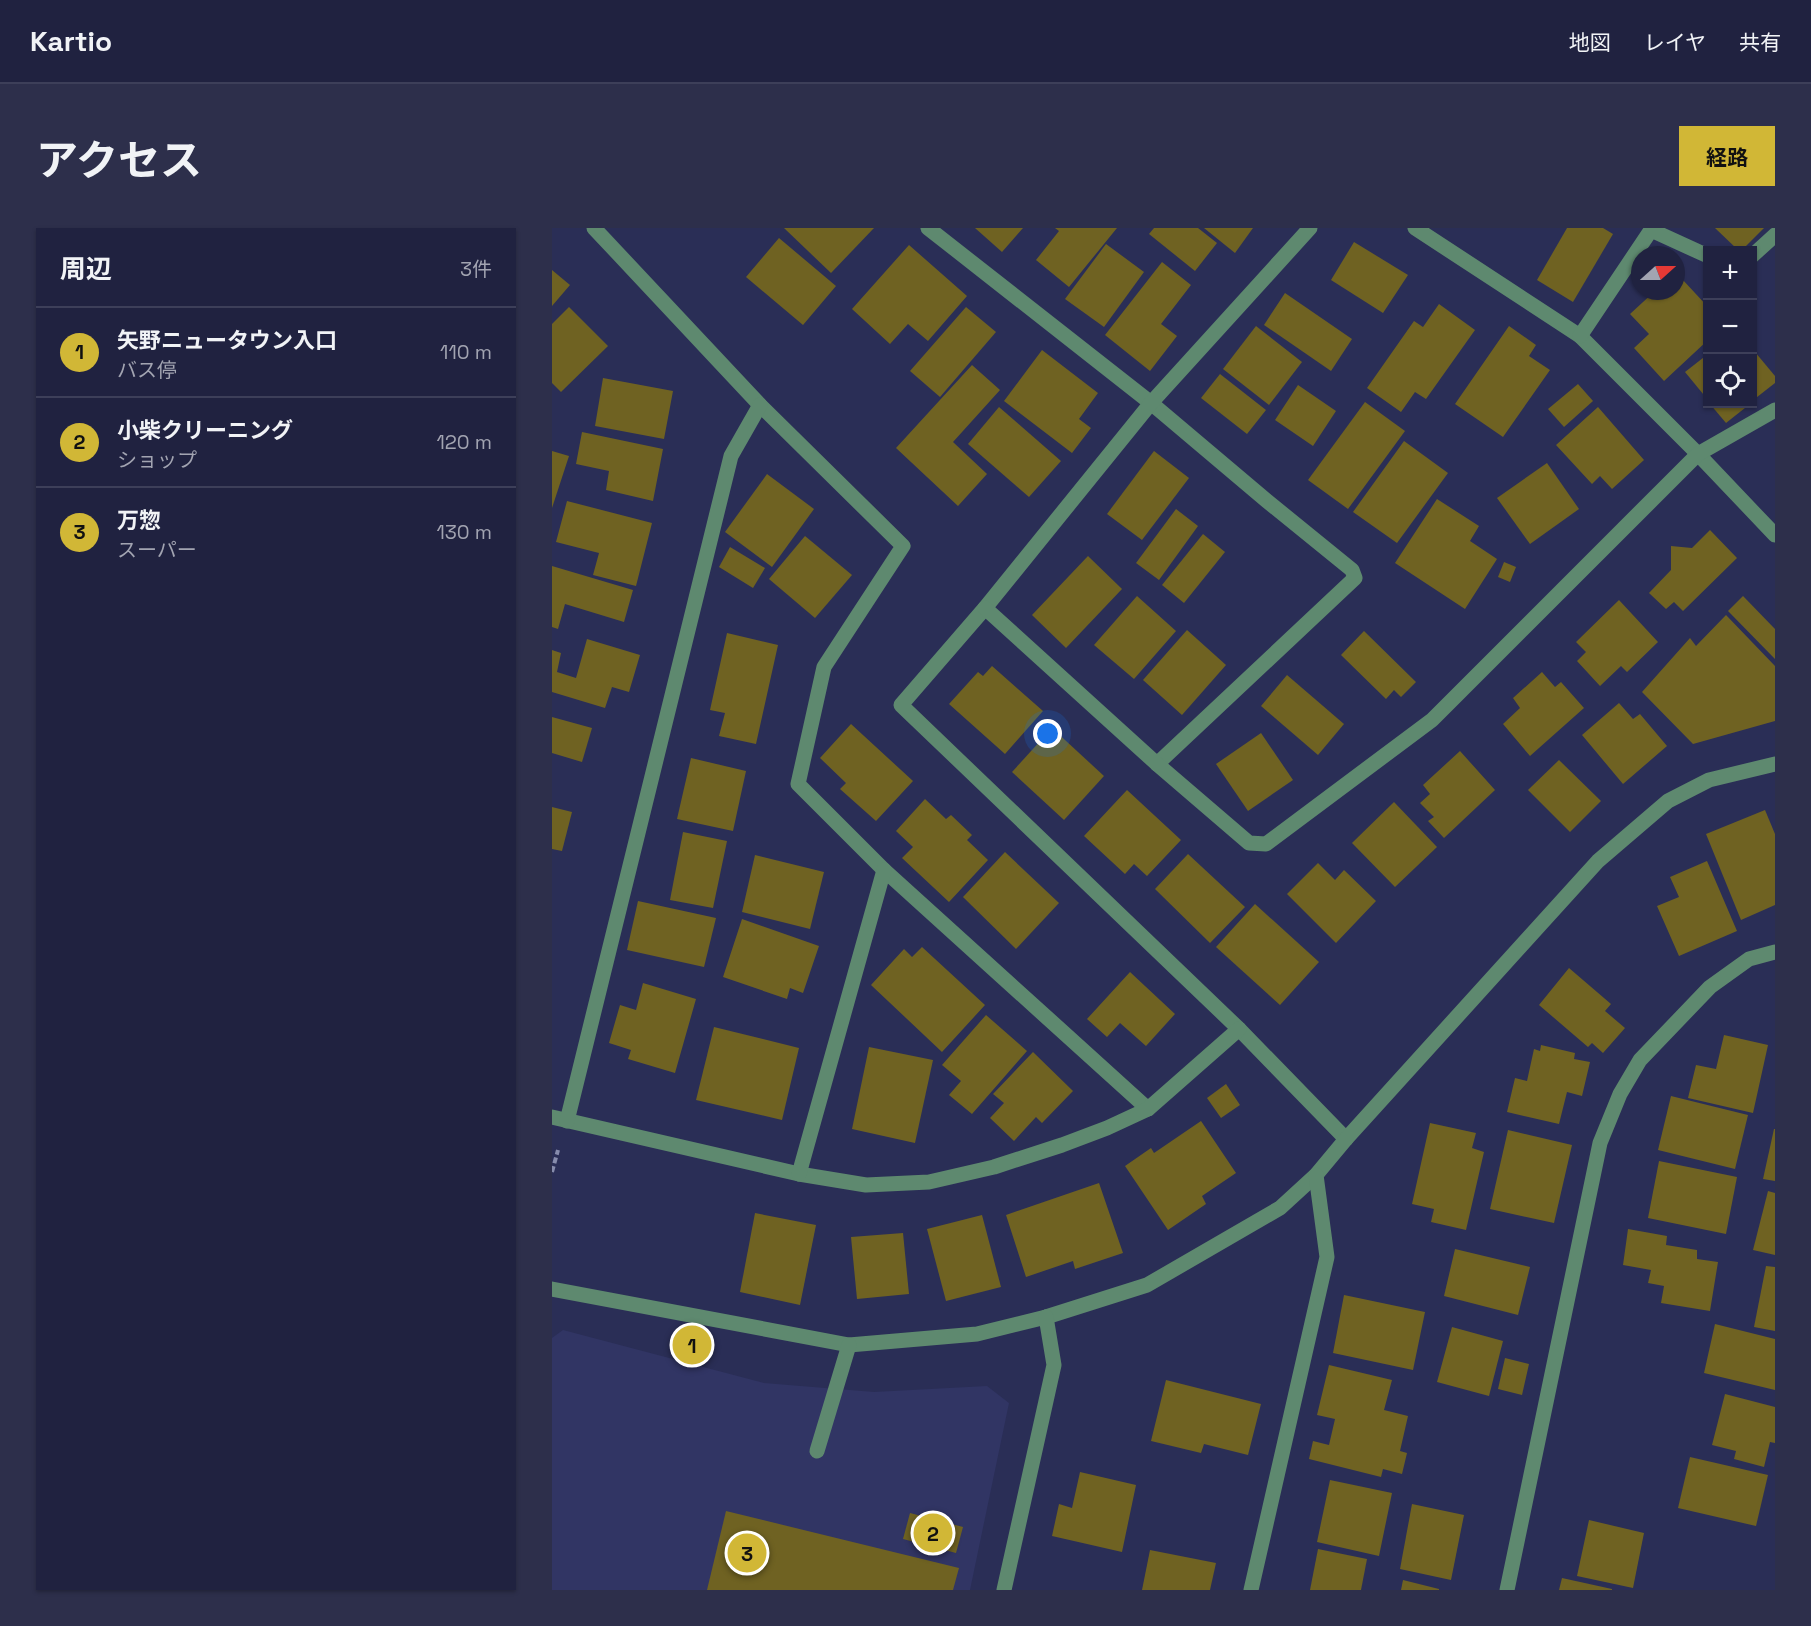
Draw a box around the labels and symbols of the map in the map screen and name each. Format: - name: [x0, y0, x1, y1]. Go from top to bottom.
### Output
- north arrow: [1631, 246, 1685, 300]
- your location: [1033, 719, 1062, 748]
- pin: 1: [672, 1322, 712, 1368]
- pin: 2: [914, 1510, 952, 1556]
- pin: 3: [728, 1530, 766, 1576]

